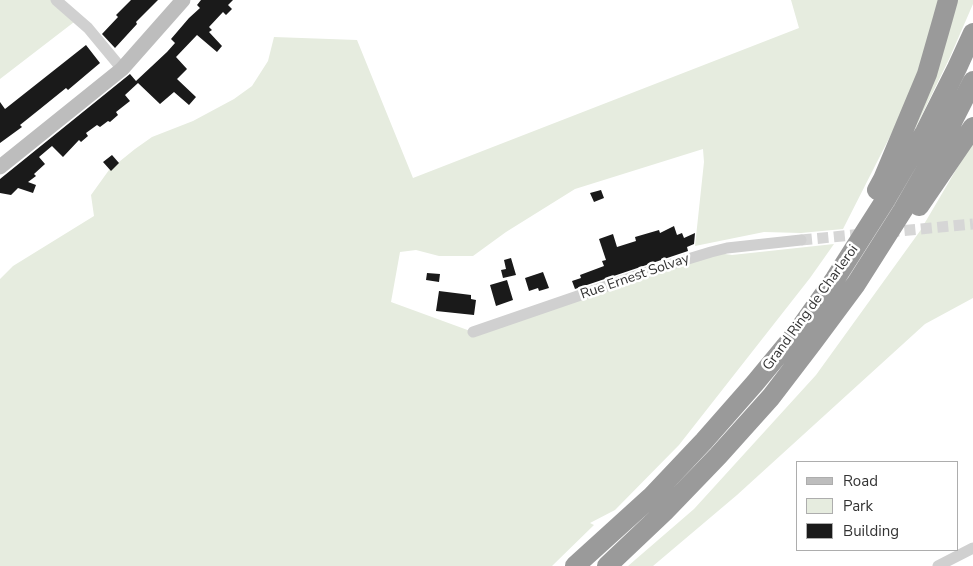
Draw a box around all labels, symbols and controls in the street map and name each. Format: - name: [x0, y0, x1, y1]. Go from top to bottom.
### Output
- street label: Grand Ring de Charleroi: [760, 242, 862, 374]
- street label: Rue Ernest Solvay: [578, 251, 692, 303]
- legend: [796, 461, 958, 551]
- text: Road: [843, 471, 878, 491]
- text: Park: [843, 496, 873, 516]
- text: Building: [843, 521, 899, 541]

